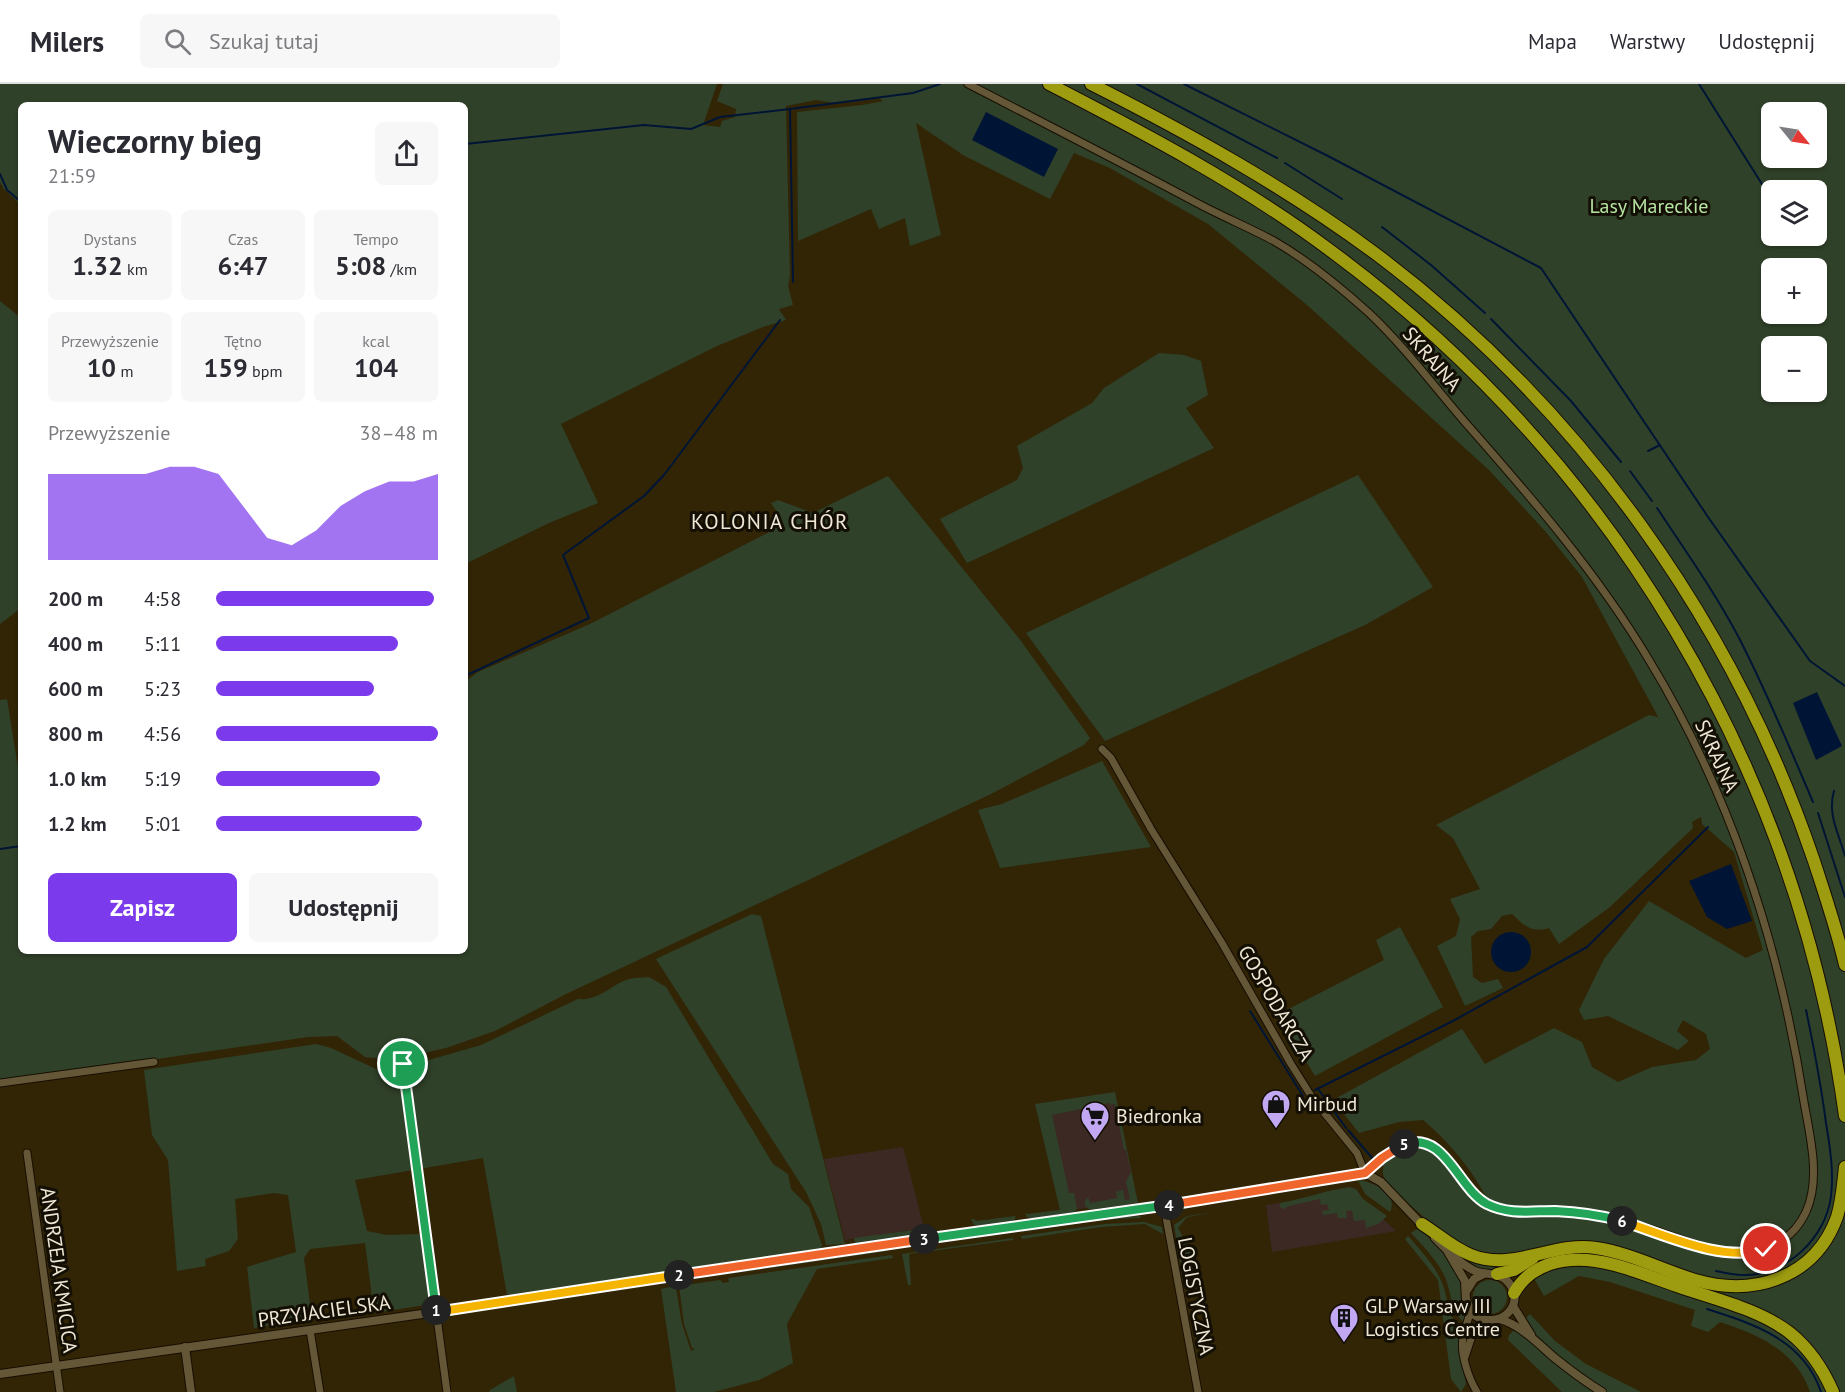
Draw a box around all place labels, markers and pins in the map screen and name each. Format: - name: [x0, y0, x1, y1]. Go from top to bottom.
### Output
- pin: [377, 1038, 428, 1089]
- shop icon: Mirbud: [1260, 1088, 1292, 1130]
- place label: Mirbud: [1297, 1091, 1357, 1117]
- supermarket icon: Biedronka: [1079, 1100, 1111, 1142]
- place label: Biedronka: [1116, 1103, 1202, 1129]
- pin: 5: [1389, 1129, 1419, 1159]
- pin: 4: [1154, 1190, 1184, 1220]
- pin: 6: [1607, 1206, 1637, 1236]
- pin: [1740, 1223, 1791, 1274]
- pin: 3: [909, 1224, 939, 1254]
- pin: 2: [664, 1260, 694, 1290]
- place label: GLP Warsaw III Logistics Centre: [1365, 1293, 1500, 1342]
- pin: 1: [421, 1295, 451, 1325]
- building icon: GLP Warsaw III Logistics Centre: [1328, 1302, 1360, 1344]

